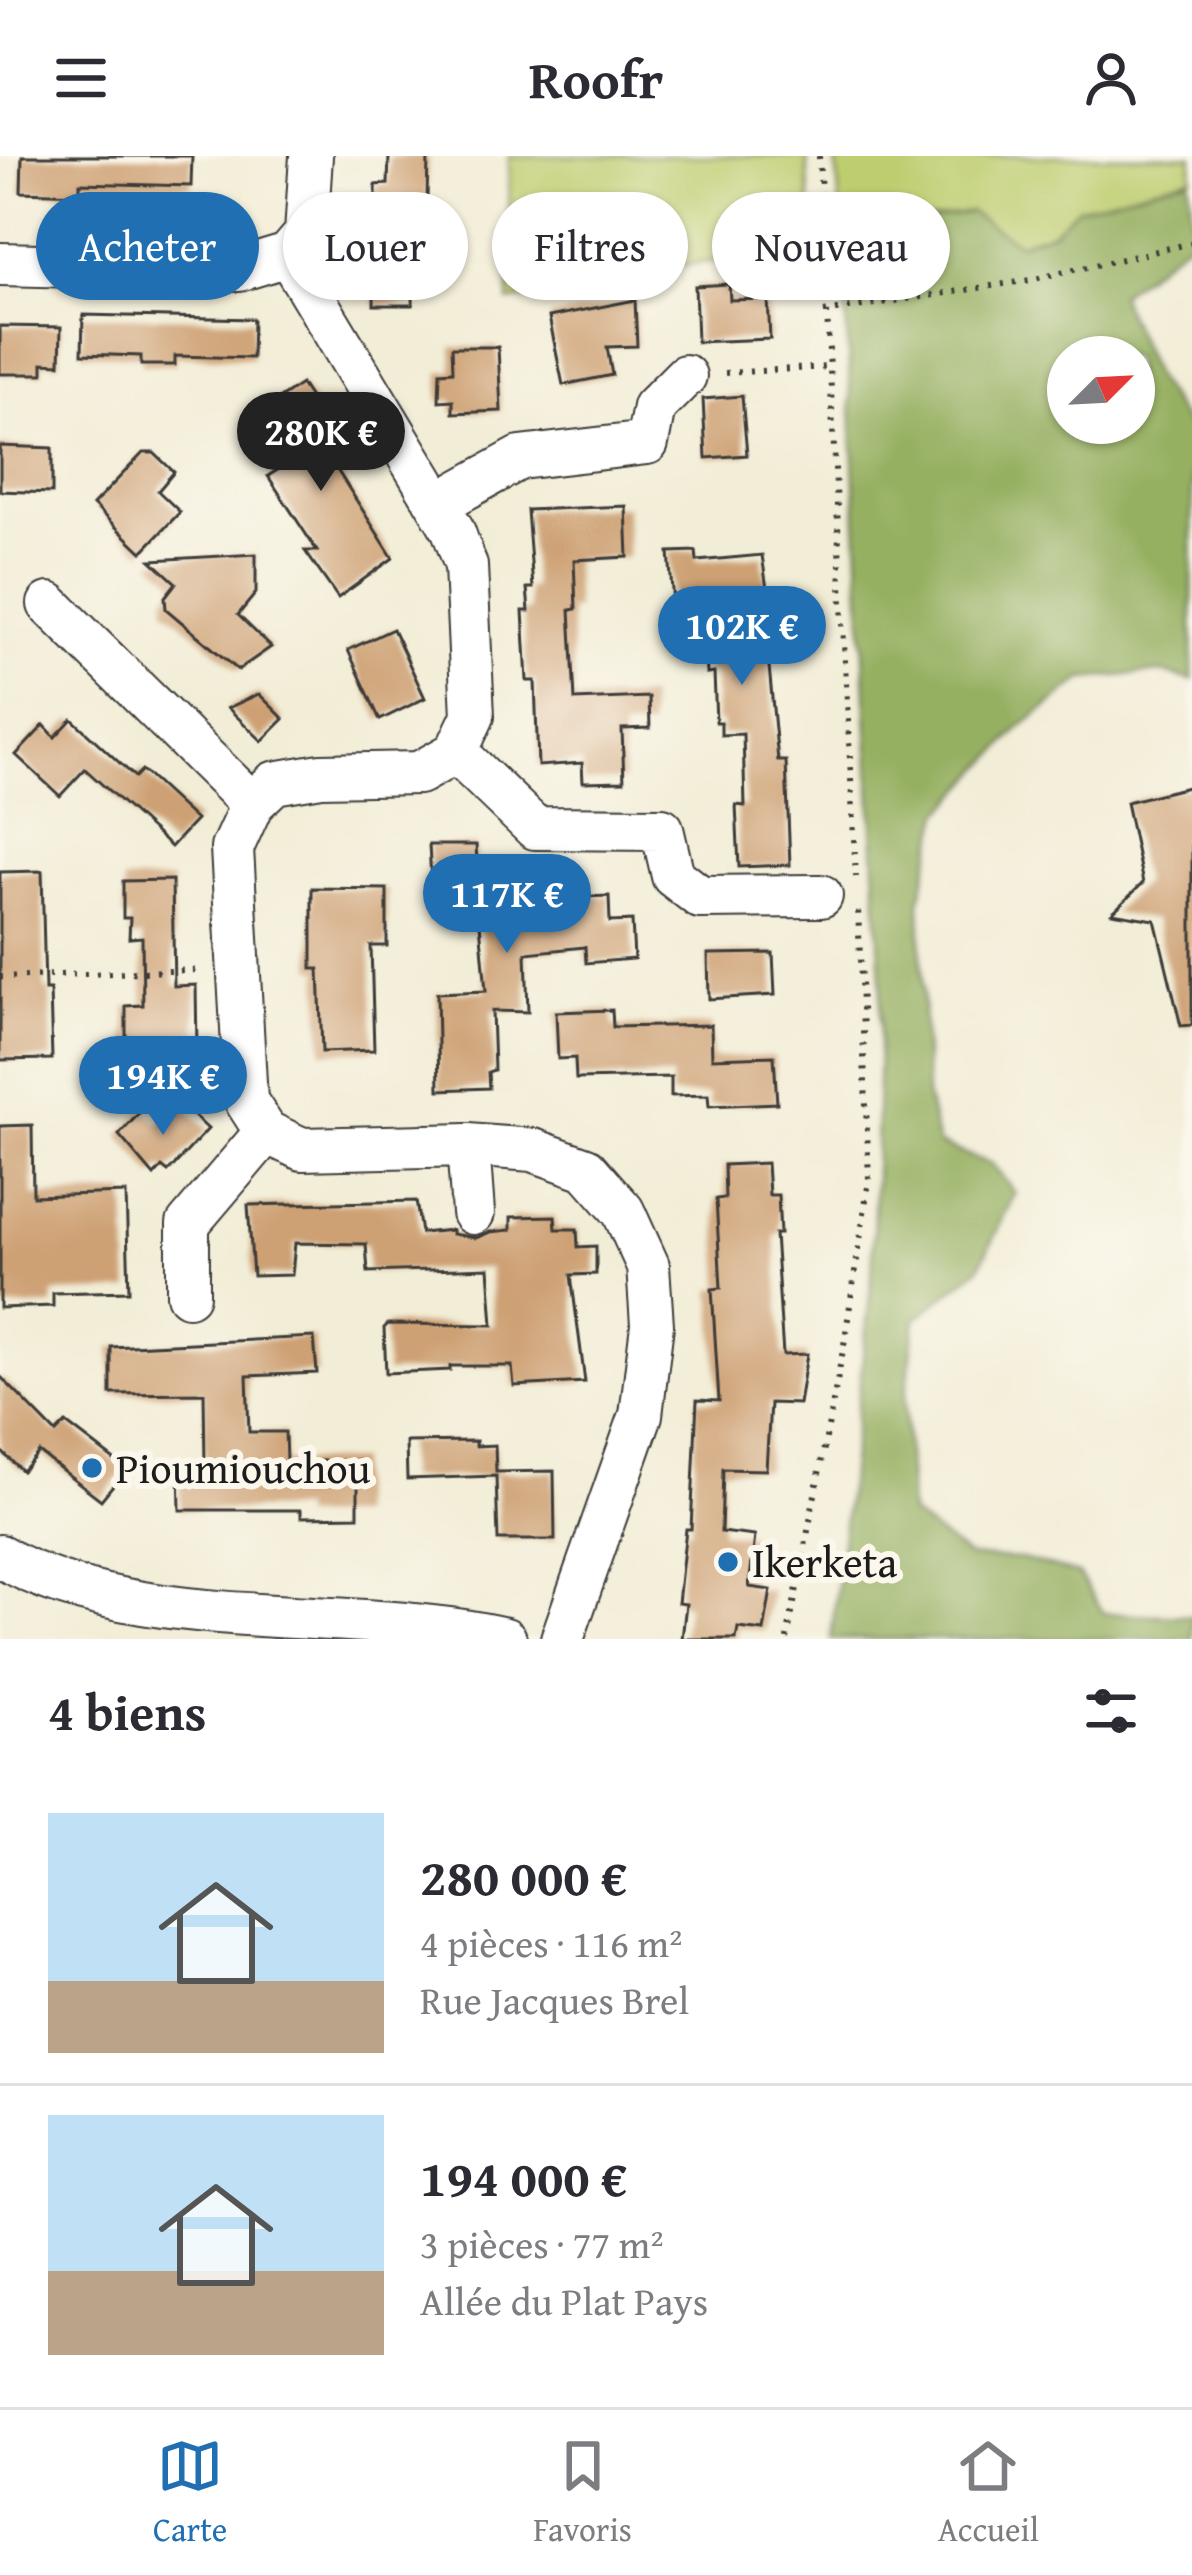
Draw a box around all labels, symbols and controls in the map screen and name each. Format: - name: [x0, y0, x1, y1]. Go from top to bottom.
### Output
- text: Roofr: [529, 39, 663, 118]
- icon: menu: [48, 45, 114, 111]
- icon: person: [1078, 45, 1144, 111]
- chip: Acheter: [36, 192, 259, 300]
- chip: Louer: [283, 192, 468, 300]
- chip: Filtres: [492, 192, 688, 300]
- chip: Nouveau: [712, 192, 950, 300]
- north arrow: [1047, 336, 1155, 444]
- map controls: [1047, 336, 1155, 444]
- pin: 280K €: [223, 392, 419, 494]
- text: 280K €: [264, 402, 378, 459]
- pin: 102K €: [644, 586, 840, 688]
- text: 102K €: [685, 596, 799, 653]
- pin: 117K €: [409, 854, 605, 956]
- text: 117K €: [450, 864, 564, 921]
- pin: 194K €: [65, 1036, 261, 1138]
- text: 194K €: [106, 1046, 220, 1103]
- place label: Pioumiouchou: [116, 1437, 371, 1498]
- marker: Pioumiouchou: [79, 1455, 105, 1481]
- place label: Ikerketa: [752, 1531, 897, 1592]
- marker: Ikerketa: [715, 1549, 741, 1575]
- text: 4 biens: [48, 1674, 206, 1749]
- icon: filters: [1078, 1678, 1144, 1744]
- text: 280 000 €: [420, 1839, 627, 1914]
- icon: home: [144, 1861, 288, 2005]
- text: 4 pièces · 116 m²: [420, 1914, 682, 1971]
- text: Rue Jacques Brel: [420, 1971, 689, 2028]
- text: 194 000 €: [420, 2140, 627, 2215]
- icon: home: [144, 2163, 288, 2307]
- text: 3 pièces · 77 m²: [420, 2215, 664, 2272]
- text: Allée du Plat Pays: [420, 2272, 708, 2329]
- tab: Carte: [153, 2433, 227, 2553]
- tab: Favoris: [533, 2433, 632, 2553]
- tab: Accueil: [938, 2433, 1039, 2553]

